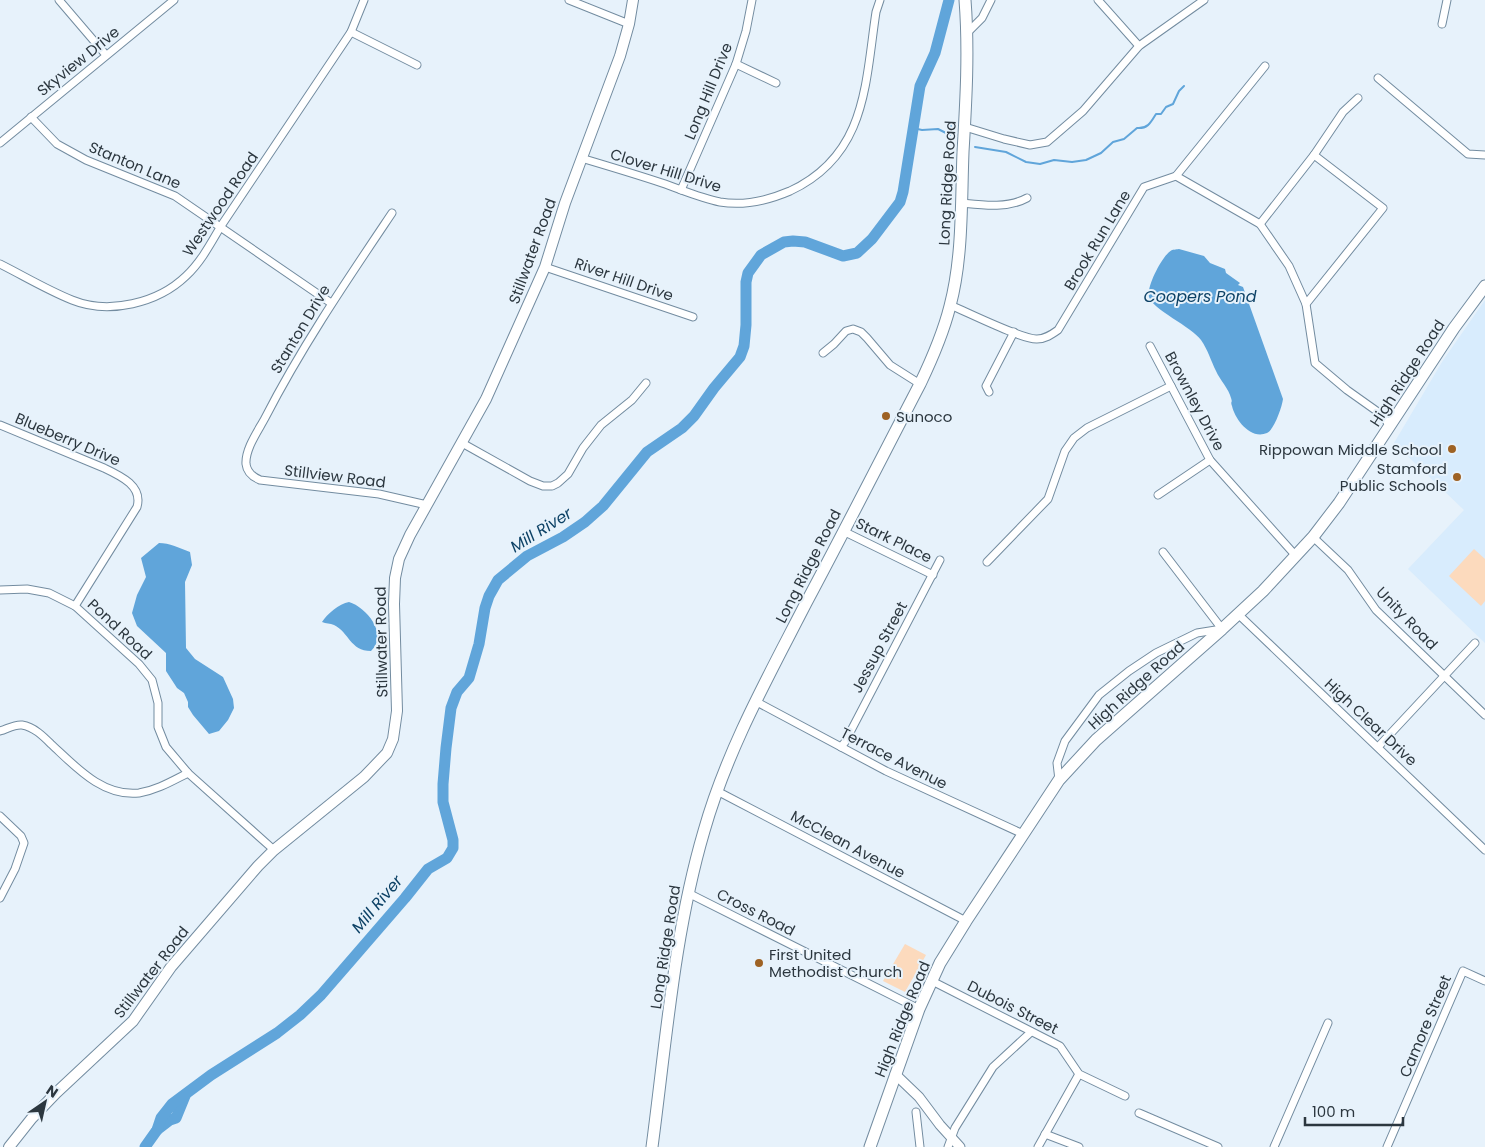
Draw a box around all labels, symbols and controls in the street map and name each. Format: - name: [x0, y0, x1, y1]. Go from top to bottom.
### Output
- street label: Skyview Drive: [32, 21, 124, 101]
- street label: Long Hill Drive: [679, 39, 737, 143]
- street label: Long Ridge Road: [933, 120, 961, 246]
- street label: Stanton Lane: [86, 136, 184, 194]
- street label: Clover Hill Drive: [608, 143, 724, 197]
- street label: Westwood Road: [177, 148, 263, 260]
- street label: Brook Run Lane: [1059, 186, 1135, 294]
- street label: Stillwater Road: [503, 195, 561, 307]
- street label: River Hill Drive: [572, 252, 676, 306]
- street label: Stanton Drive: [265, 281, 335, 377]
- water label: Coopers Pond: [1143, 285, 1257, 308]
- street label: High Ridge Road: [1365, 316, 1449, 430]
- street label: Brownley Drive: [1160, 348, 1230, 454]
- place label: Sunoco: [896, 406, 952, 427]
- street label: Blueberry Drive: [12, 407, 124, 471]
- marker: Sunoco: [880, 410, 892, 422]
- place label: Rippowan Middle School: [1259, 439, 1442, 460]
- marker: Rippowan Middle School: [1446, 443, 1458, 455]
- place label: Stamford Public Schools: [1340, 458, 1447, 496]
- street label: Stillview Road: [283, 459, 387, 493]
- marker: Stamford Public Schools: [1451, 471, 1463, 483]
- water label: Mill River: [506, 501, 577, 558]
- street label: Long Ridge Road: [770, 505, 846, 627]
- street label: Stark Place: [852, 512, 936, 568]
- street label: Unity Road: [1372, 582, 1442, 654]
- street label: Stillwater Road: [370, 586, 392, 698]
- street label: Pond Road: [83, 594, 157, 664]
- street label: Jessup Street: [846, 598, 912, 696]
- street label: High Ridge Road: [1083, 636, 1189, 734]
- street label: High Clear Drive: [1320, 673, 1422, 771]
- street label: Terrace Avenue: [837, 722, 951, 794]
- street label: McClean Avenue: [787, 805, 909, 883]
- water label: Mill River: [346, 869, 409, 938]
- street label: Cross Road: [713, 883, 799, 941]
- street label: Long Ridge Road: [645, 884, 685, 1010]
- street label: Stillwater Road: [109, 922, 193, 1022]
- place label: First United Methodist Church: [769, 944, 902, 982]
- marker: First United Methodist Church: [753, 957, 765, 969]
- street label: High Ridge Road: [869, 958, 935, 1080]
- street label: Camore Street: [1394, 971, 1456, 1081]
- street label: Dubois Street: [964, 975, 1062, 1039]
- north arrow: [20, 1077, 70, 1127]
- text: N: [42, 1080, 62, 1102]
- scale bar: [1305, 1094, 1402, 1126]
- text: 100 m: [1312, 1101, 1355, 1122]

